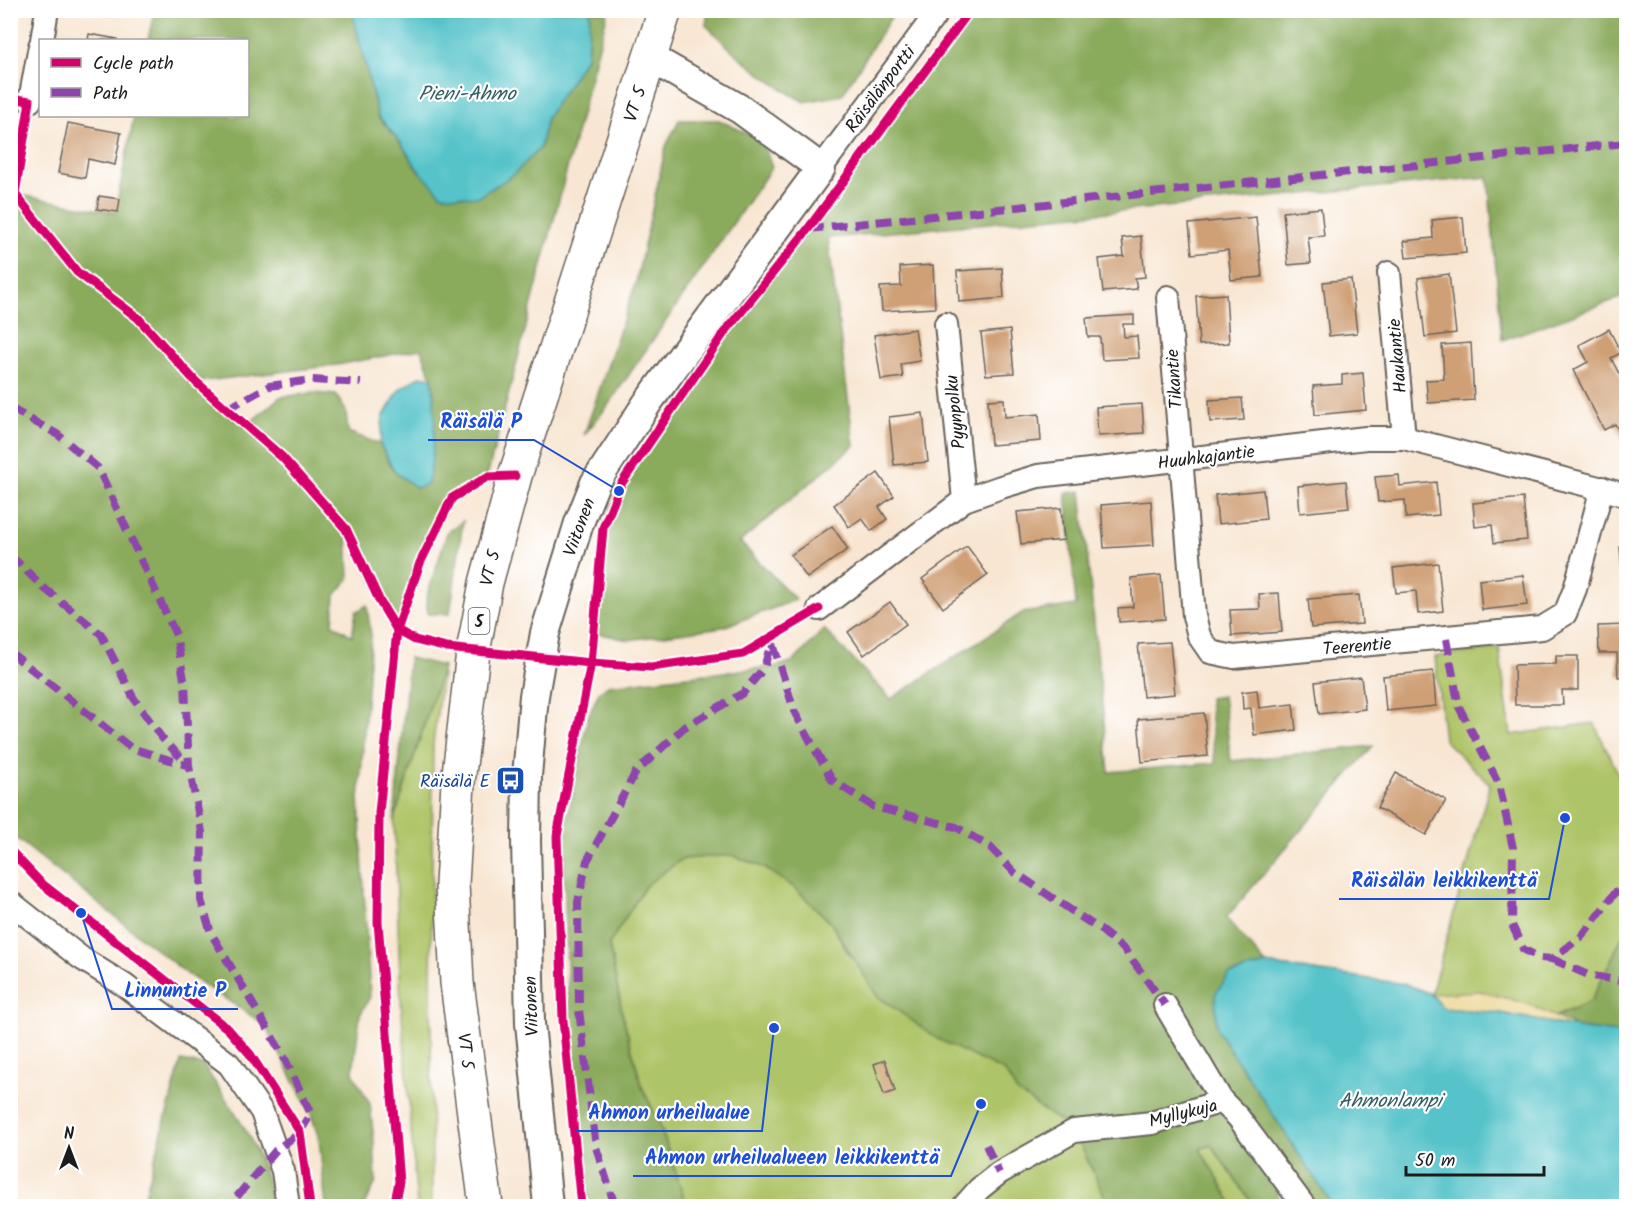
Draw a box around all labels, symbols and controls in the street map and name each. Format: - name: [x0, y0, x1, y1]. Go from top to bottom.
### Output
- legend: [39, 39, 249, 117]
- street label: Räisälänportti: [839, 40, 924, 140]
- text: Cycle path: [93, 50, 174, 79]
- water label: Pieni-Ahmo: [418, 79, 517, 111]
- text: Path: [93, 80, 128, 109]
- street label: VT 5: [617, 82, 656, 126]
- street label: Haukantie: [1381, 317, 1416, 394]
- street label: Tikantie: [1159, 348, 1192, 410]
- street label: Pyynpolku: [938, 373, 975, 450]
- callout: Räisälä P: [428, 402, 534, 440]
- text: Räisälä P: [440, 407, 523, 439]
- street label: Huuhkajantie: [1156, 438, 1257, 479]
- street label: Viitonen: [556, 494, 604, 561]
- street label: VT 5: [473, 546, 510, 589]
- road number: 5: [468, 608, 490, 634]
- street label: Teerentie: [1322, 630, 1393, 665]
- bus stop icon: Räisälä E: [495, 765, 527, 797]
- place label: Räisälä E: [420, 768, 490, 797]
- callout: Räisälän leikkikenttä: [1339, 861, 1549, 899]
- text: Räisälän leikkikenttä: [1351, 866, 1539, 898]
- callout: Linnuntie P: [112, 971, 238, 1009]
- street label: Viitonen: [517, 975, 548, 1037]
- text: Linnuntie P: [124, 976, 227, 1008]
- street label: VT 5: [448, 1032, 481, 1072]
- water label: Ahmonlampi: [1338, 1086, 1446, 1118]
- street label: Myllykuja: [1146, 1092, 1221, 1137]
- callout: Ahmon urheilualue: [576, 1093, 762, 1131]
- text: Ahmon urheilualue: [588, 1098, 750, 1130]
- north arrow: [39, 1118, 99, 1178]
- text: N: [64, 1122, 74, 1147]
- callout: Ahmon urheilualueen leikkikenttä: [633, 1138, 951, 1176]
- scale bar: [1406, 1139, 1544, 1177]
- text: Ahmon urheilualueen leikkikenttä: [645, 1143, 941, 1175]
- text: 50 m: [1415, 1147, 1455, 1176]

